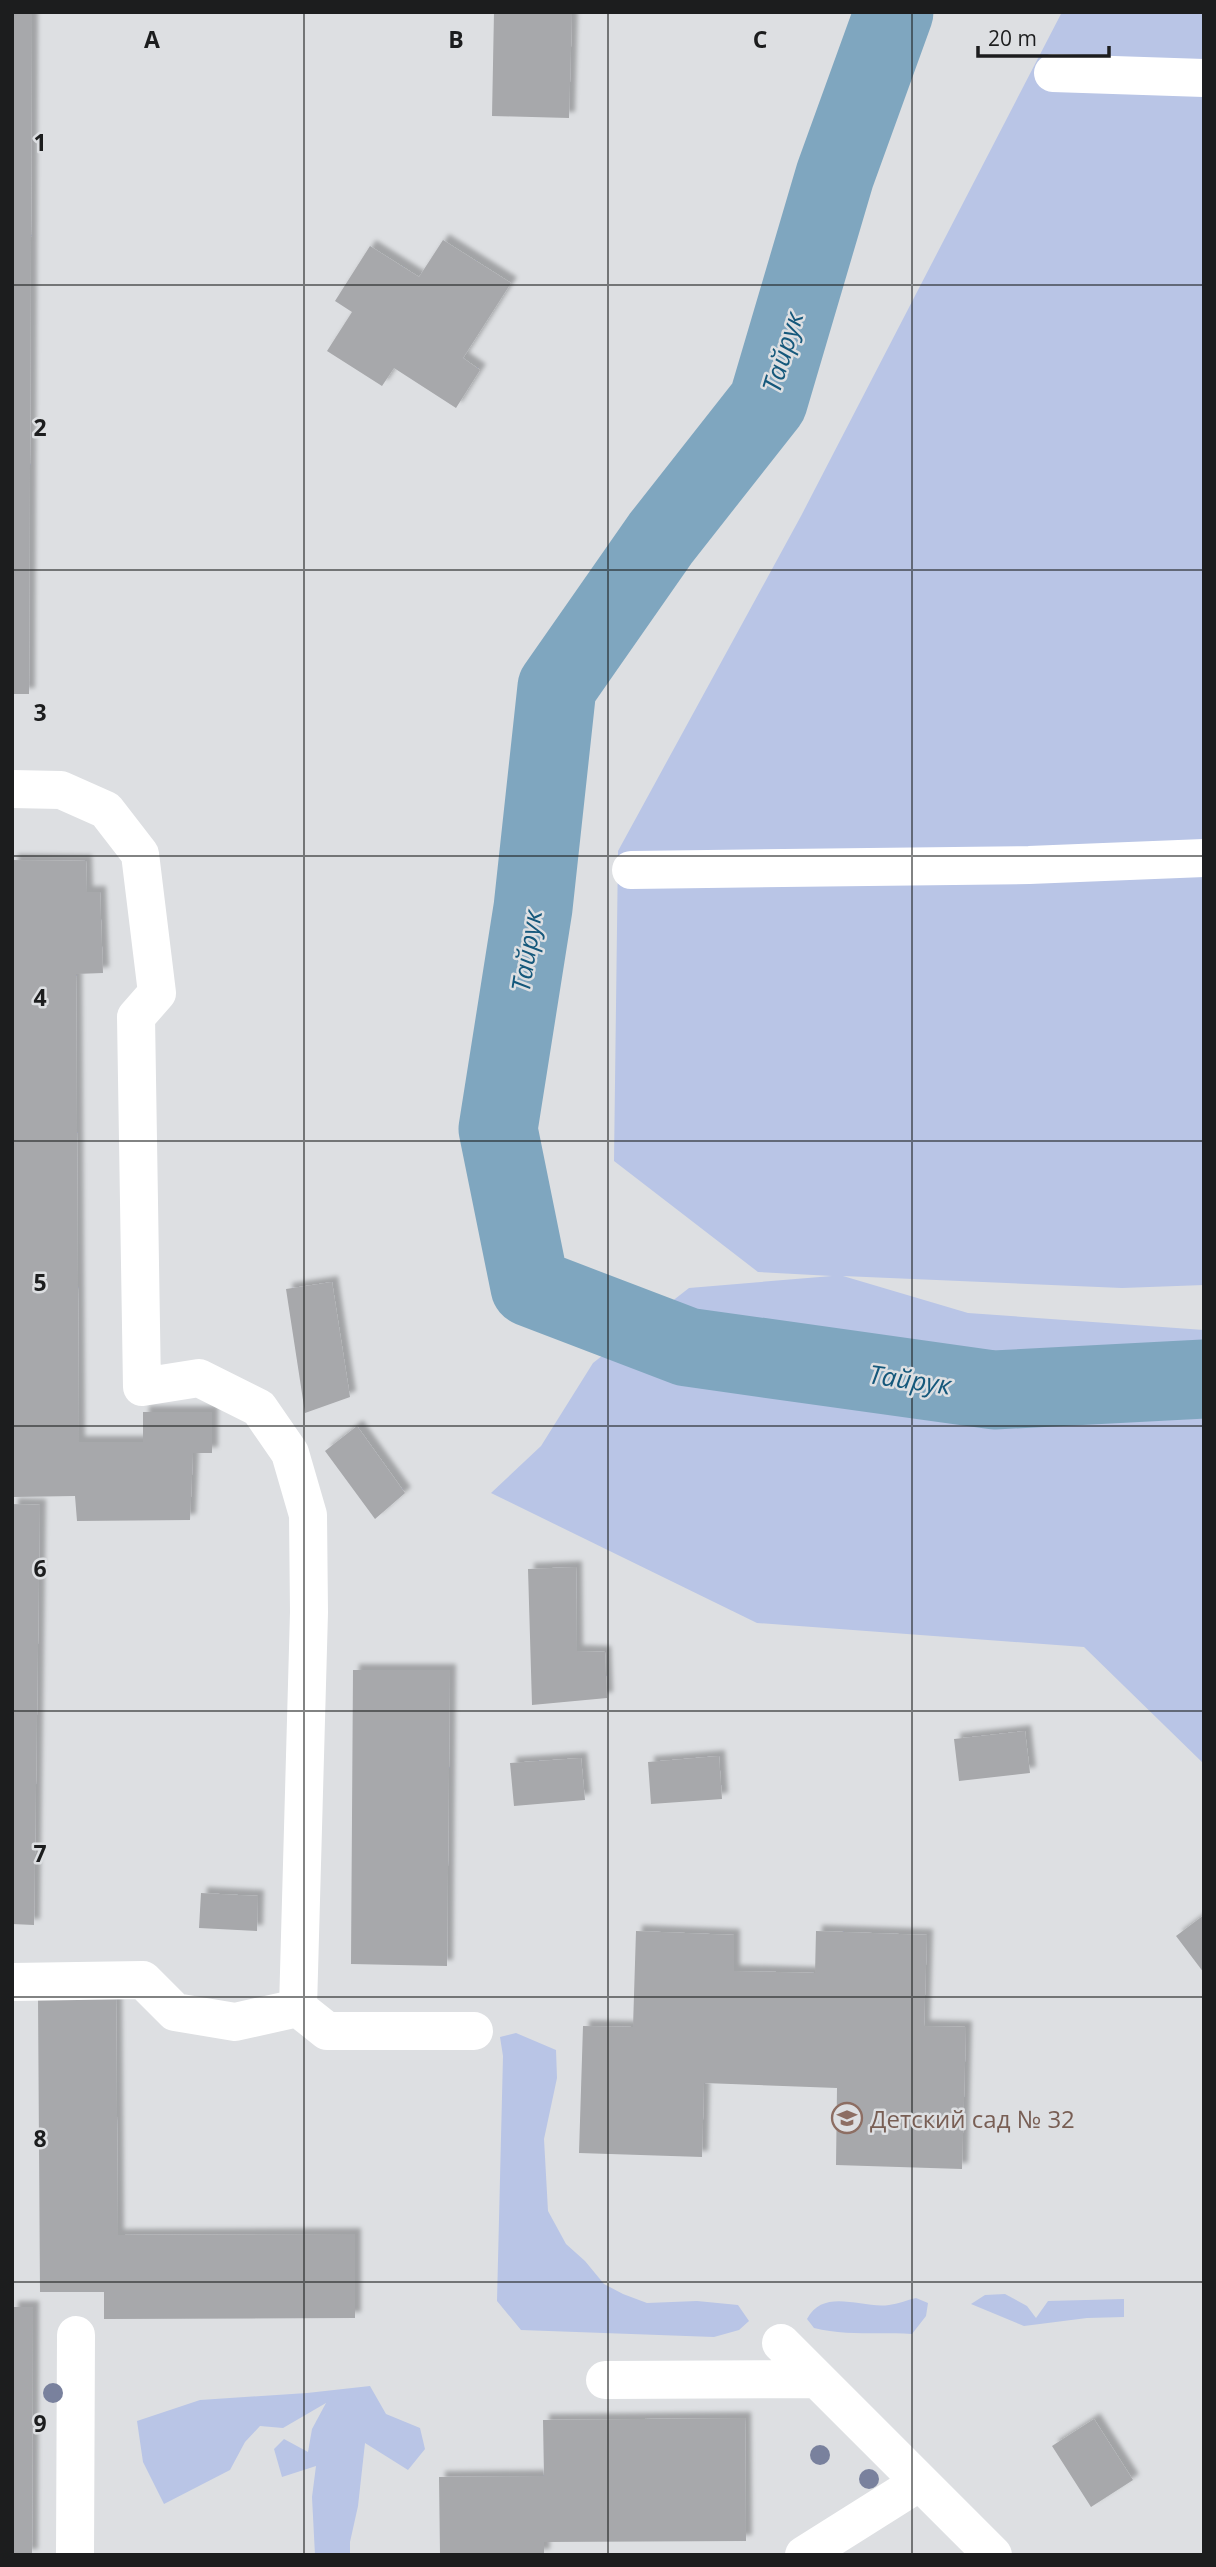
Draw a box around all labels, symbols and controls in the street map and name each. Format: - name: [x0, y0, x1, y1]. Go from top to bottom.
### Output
- scale bar: [978, 14, 1109, 58]
- text: A: [144, 23, 160, 55]
- text: B: [448, 23, 464, 55]
- text: C: [753, 23, 767, 55]
- text: 20 m: [988, 24, 1037, 52]
- text: 1: [33, 126, 47, 158]
- water label: Тайрук: [753, 306, 812, 397]
- text: 2: [33, 411, 47, 443]
- text: 3: [33, 696, 47, 728]
- water label: Тайрук: [502, 906, 550, 994]
- text: 4: [33, 981, 47, 1013]
- text: 5: [33, 1266, 47, 1298]
- water label: Тайрук: [867, 1355, 955, 1403]
- text: 6: [33, 1552, 47, 1584]
- text: 7: [33, 1837, 47, 1869]
- school or university icon: Детский сад № 32: [830, 2101, 864, 2135]
- place label: Детский сад № 32: [870, 2102, 1075, 2135]
- text: 8: [33, 2122, 47, 2154]
- text: 9: [33, 2407, 47, 2439]

